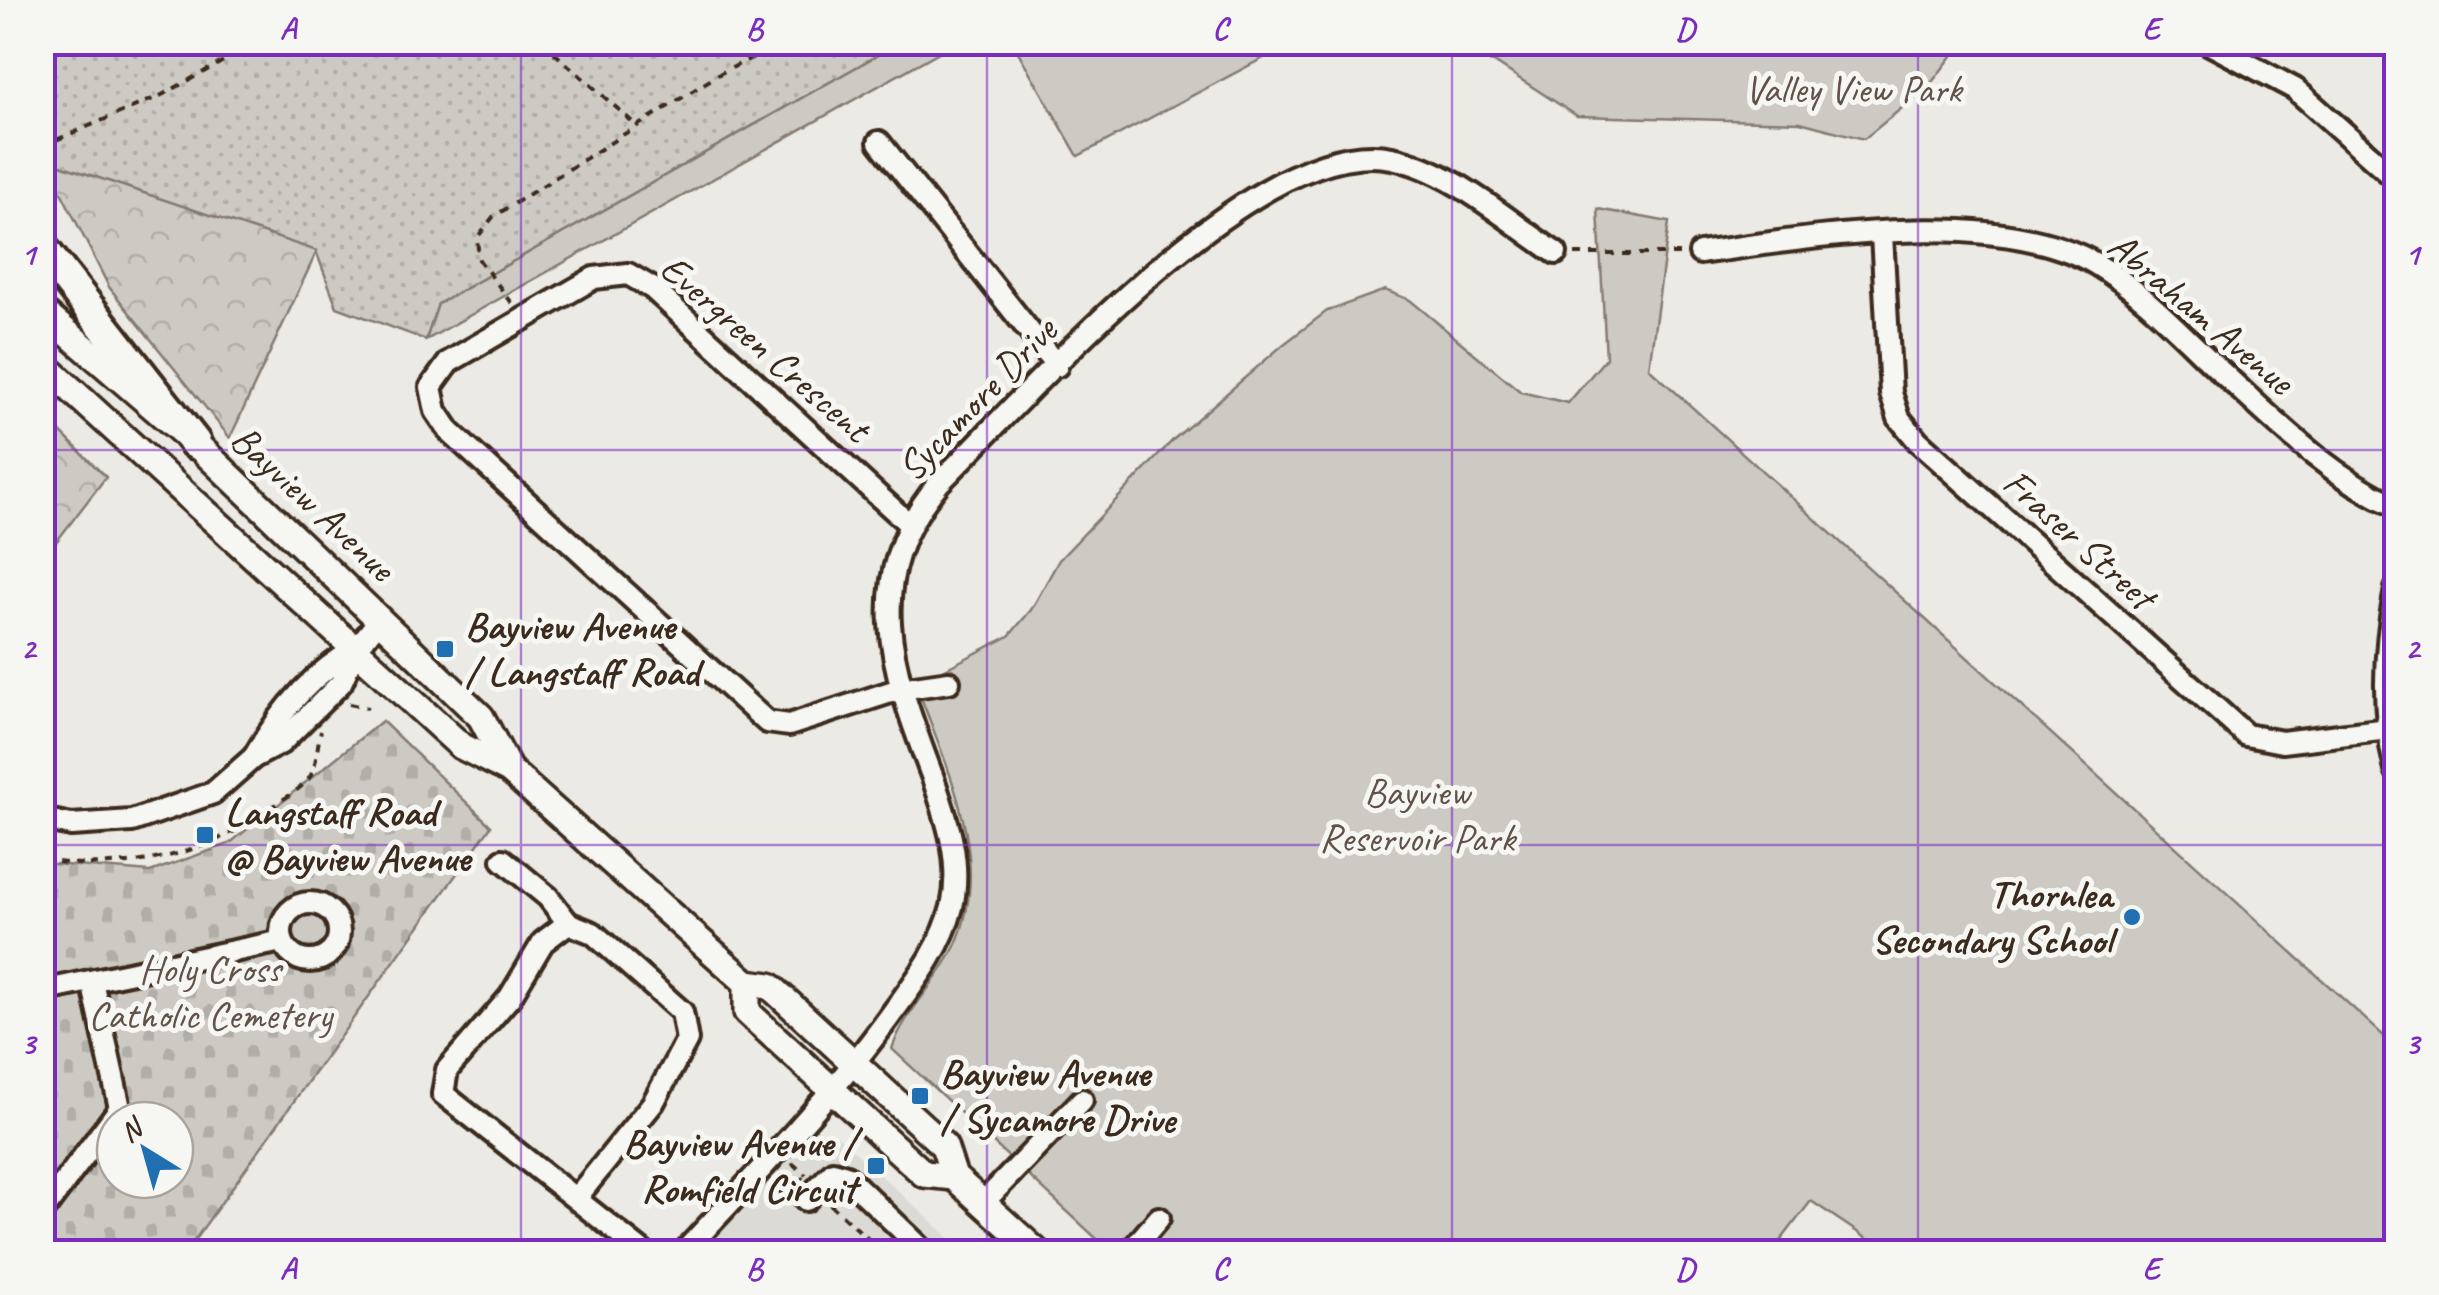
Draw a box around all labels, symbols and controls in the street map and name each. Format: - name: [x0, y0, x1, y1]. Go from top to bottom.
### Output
- text: A: [280, 8, 299, 49]
- text: B: [746, 8, 765, 49]
- text: C: [1212, 8, 1232, 49]
- text: D: [1676, 8, 1698, 49]
- text: E: [2142, 8, 2164, 49]
- park label: Valley View Park: [1745, 64, 1964, 114]
- street label: Abraham Avenue: [2098, 221, 2307, 407]
- text: 1: [21, 233, 39, 274]
- text: 1: [2405, 233, 2423, 274]
- street label: Evergreen Crescent: [650, 243, 883, 455]
- street label: Sycamore Drive: [886, 304, 1070, 491]
- street label: Bayview Avenue: [220, 414, 408, 594]
- street label: Fraser Street: [1993, 458, 2170, 624]
- place label: Bayview Avenue / Langstaff Road: [465, 601, 706, 697]
- text: 2: [21, 628, 38, 669]
- text: 2: [2405, 628, 2422, 669]
- marker: Bayview Avenue / Langstaff Road: [434, 638, 456, 660]
- park label: Bayview Reservoir Park: [1319, 767, 1517, 863]
- place label: Langstaff Road @ Bayview Avenue: [225, 787, 473, 883]
- marker: Langstaff Road @ Bayview Avenue: [194, 824, 216, 846]
- place label: Thornlea Secondary School: [1872, 869, 2119, 965]
- marker: Thornlea Secondary School: [2121, 906, 2143, 928]
- park label: Holy Cross Catholic Cemetery: [88, 944, 334, 1040]
- text: 3: [21, 1023, 38, 1064]
- text: 3: [2405, 1023, 2422, 1064]
- place label: Bayview Avenue / Sycamore Drive: [940, 1048, 1178, 1144]
- marker: Bayview Avenue / Sycamore Drive: [909, 1085, 931, 1107]
- north arrow: [95, 1100, 195, 1200]
- text: N: [113, 1108, 151, 1150]
- place label: Bayview Avenue / Romfield Circuit: [623, 1118, 864, 1214]
- marker: Bayview Avenue / Romfield Circuit: [865, 1155, 887, 1177]
- text: A: [280, 1248, 299, 1289]
- text: B: [746, 1248, 765, 1289]
- text: C: [1212, 1248, 1232, 1289]
- text: D: [1676, 1248, 1698, 1289]
- text: E: [2142, 1248, 2164, 1289]

